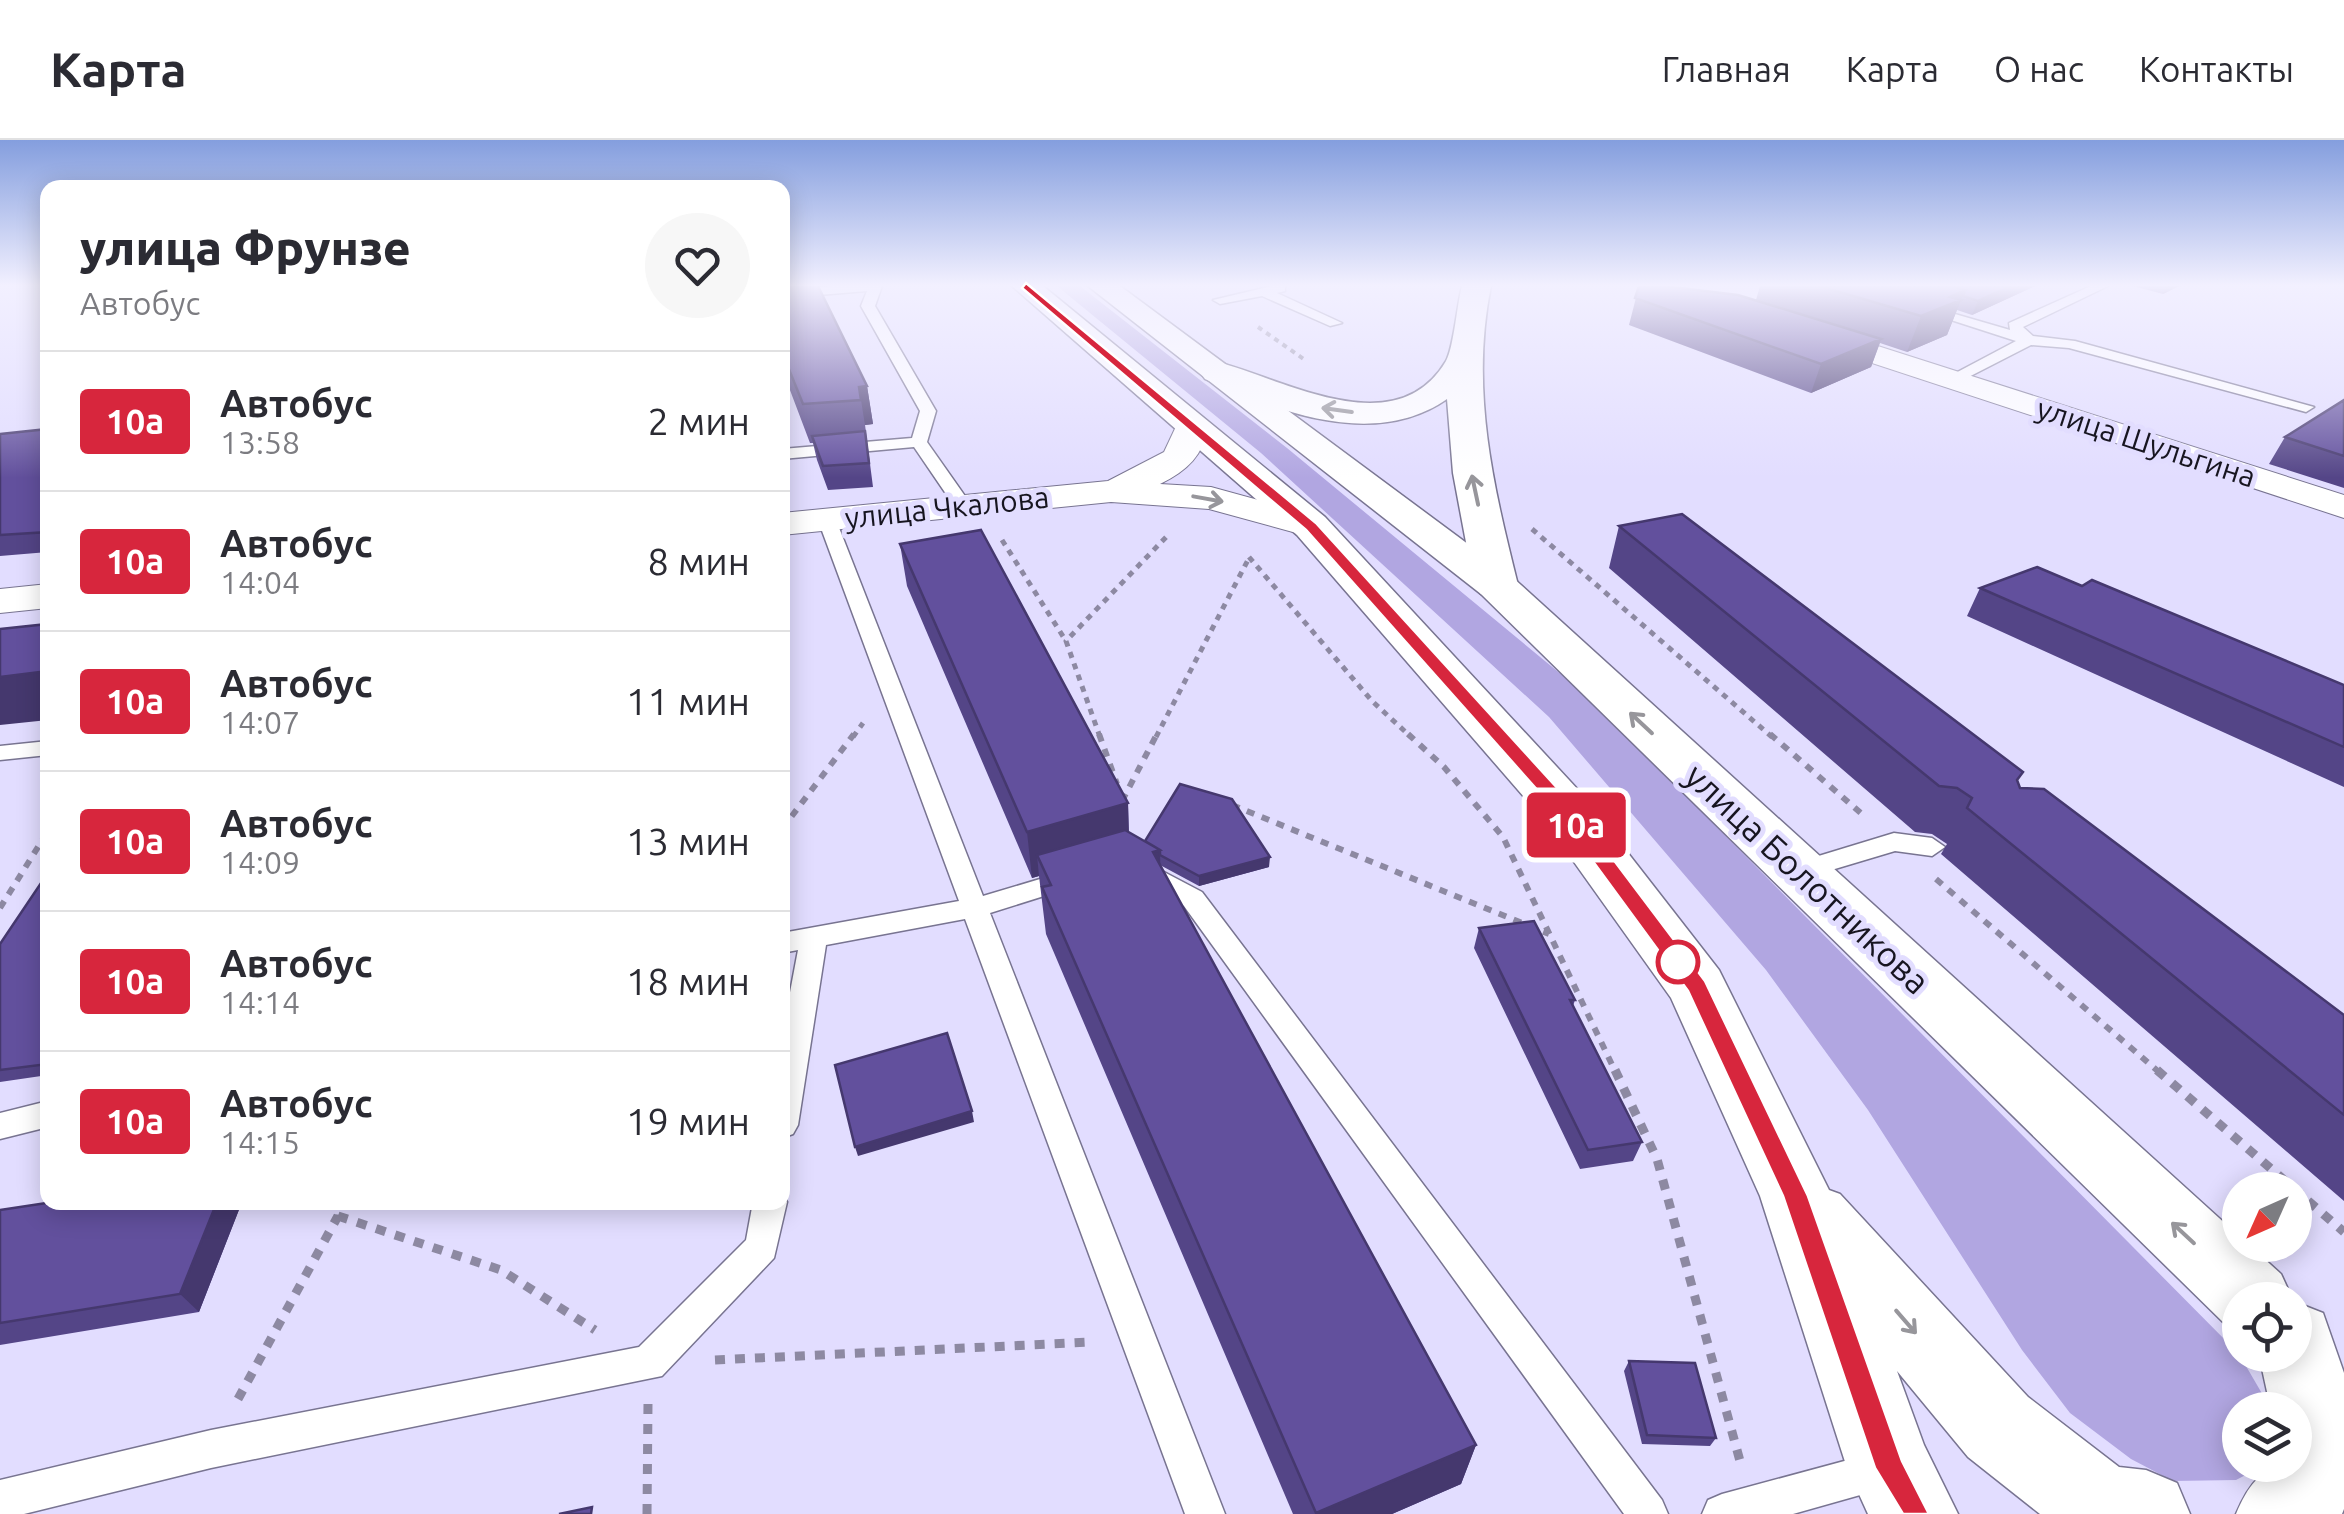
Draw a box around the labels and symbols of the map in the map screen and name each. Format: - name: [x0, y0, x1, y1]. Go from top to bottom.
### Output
- street label: улица Шульгина: [2033, 391, 2260, 493]
- one-way arrow: [1321, 401, 1353, 419]
- one-way arrow: [1464, 475, 1483, 507]
- street label: улица Чкалова: [843, 479, 1051, 535]
- one-way arrow: [1192, 490, 1224, 509]
- one-way arrow: [1629, 712, 1654, 735]
- street label: улица Болотникова: [1678, 755, 1938, 1002]
- line badge: 10а: [1518, 792, 1634, 858]
- unlabelled marker: [1657, 941, 1699, 983]
- north arrow: [2222, 1172, 2312, 1262]
- one-way arrow: [2172, 1221, 2196, 1245]
- one-way arrow: [1894, 1309, 1917, 1334]

